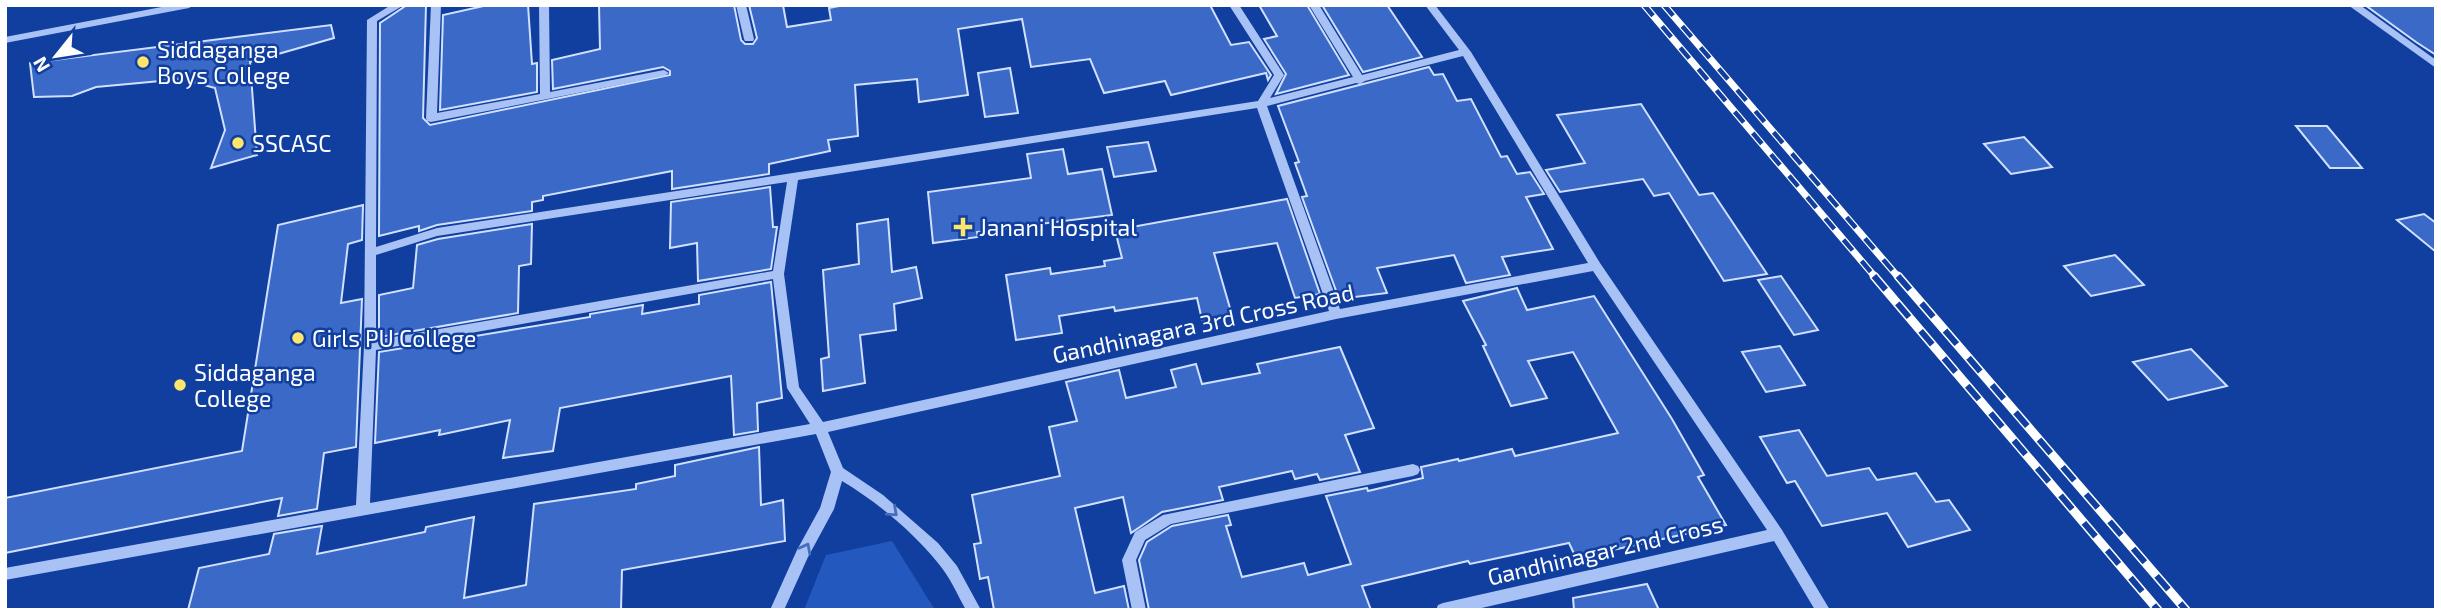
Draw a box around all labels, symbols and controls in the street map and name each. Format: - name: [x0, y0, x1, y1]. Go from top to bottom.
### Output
- north arrow: [21, 21, 91, 91]
- place label: Siddaganga Boys College: [157, 35, 290, 89]
- text: N: [27, 53, 54, 76]
- marker: Siddaganga Boys College: [135, 54, 151, 70]
- place label: SSCASC: [252, 129, 331, 157]
- marker: SSCASC: [230, 135, 246, 151]
- place label: Janani Hospital: [979, 213, 1137, 241]
- marker: Janani Hospital: [953, 217, 973, 237]
- street label: Gandhinagara 3rd Cross Road: [1050, 277, 1356, 369]
- place label: Girls PU College: [312, 324, 476, 352]
- marker: Girls PU College: [290, 330, 306, 346]
- place label: Siddaganga College: [194, 358, 316, 412]
- marker: Siddaganga College: [172, 377, 188, 393]
- one-way arrow: [885, 503, 898, 516]
- street label: Gandhinagar 2nd Cross: [1484, 509, 1726, 591]
- one-way arrow: [797, 542, 811, 555]

